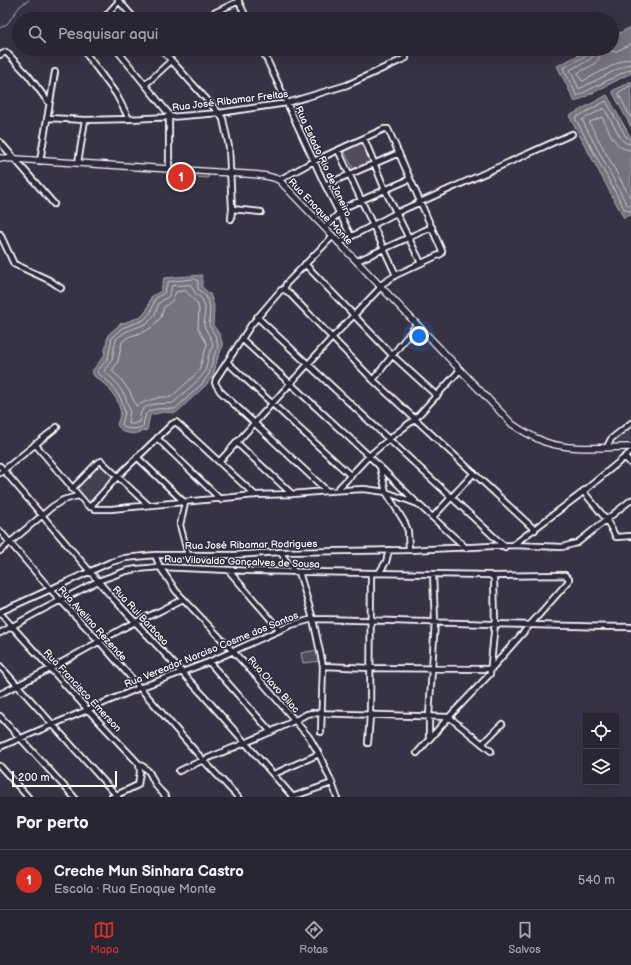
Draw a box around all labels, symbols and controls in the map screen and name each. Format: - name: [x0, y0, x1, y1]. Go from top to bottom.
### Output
- search box: [12, 12, 619, 56]
- icon: search: [26, 23, 48, 45]
- text: Pesquisar aqui: [58, 25, 158, 44]
- street label: Rua José Ribamar Freitas: [171, 88, 289, 114]
- street label: Rua Estado Rio de Janeiro: [292, 104, 354, 219]
- pin: 1: [168, 162, 194, 192]
- street label: Rua Enoque Monte: [286, 176, 355, 247]
- your location: [409, 326, 429, 346]
- street label: Rua José Ribamar Rodrigues: [185, 538, 317, 552]
- street label: Rua Vilovaldo Gonçalves de Sousa: [164, 553, 320, 571]
- street label: Rua Avelino Rezende: [55, 584, 129, 664]
- street label: Rua Rui Barbosa: [110, 584, 171, 648]
- street label: Rua Vereador Narciso Cosme dos Santos: [123, 609, 300, 690]
- street label: Rua Francisco Emerson: [41, 647, 124, 735]
- street label: Rua Olavo Bilac: [245, 654, 302, 715]
- map controls: [583, 713, 619, 785]
- button: locate: [583, 713, 619, 749]
- button: layers: [583, 749, 619, 785]
- scale bar: [12, 769, 117, 788]
- text: 200 m: [18, 771, 50, 784]
- text: Por perto: [16, 813, 89, 833]
- text: Creche Mun Sinhara Castro: [54, 862, 244, 881]
- text: 1: [26, 872, 32, 888]
- text: 540 m: [578, 872, 615, 888]
- text: Escola · Rua Enoque Monte: [54, 881, 216, 897]
- tab: Mapa: [90, 919, 119, 956]
- tab: Rotas: [299, 919, 328, 956]
- tab: Salvos: [509, 919, 541, 956]

